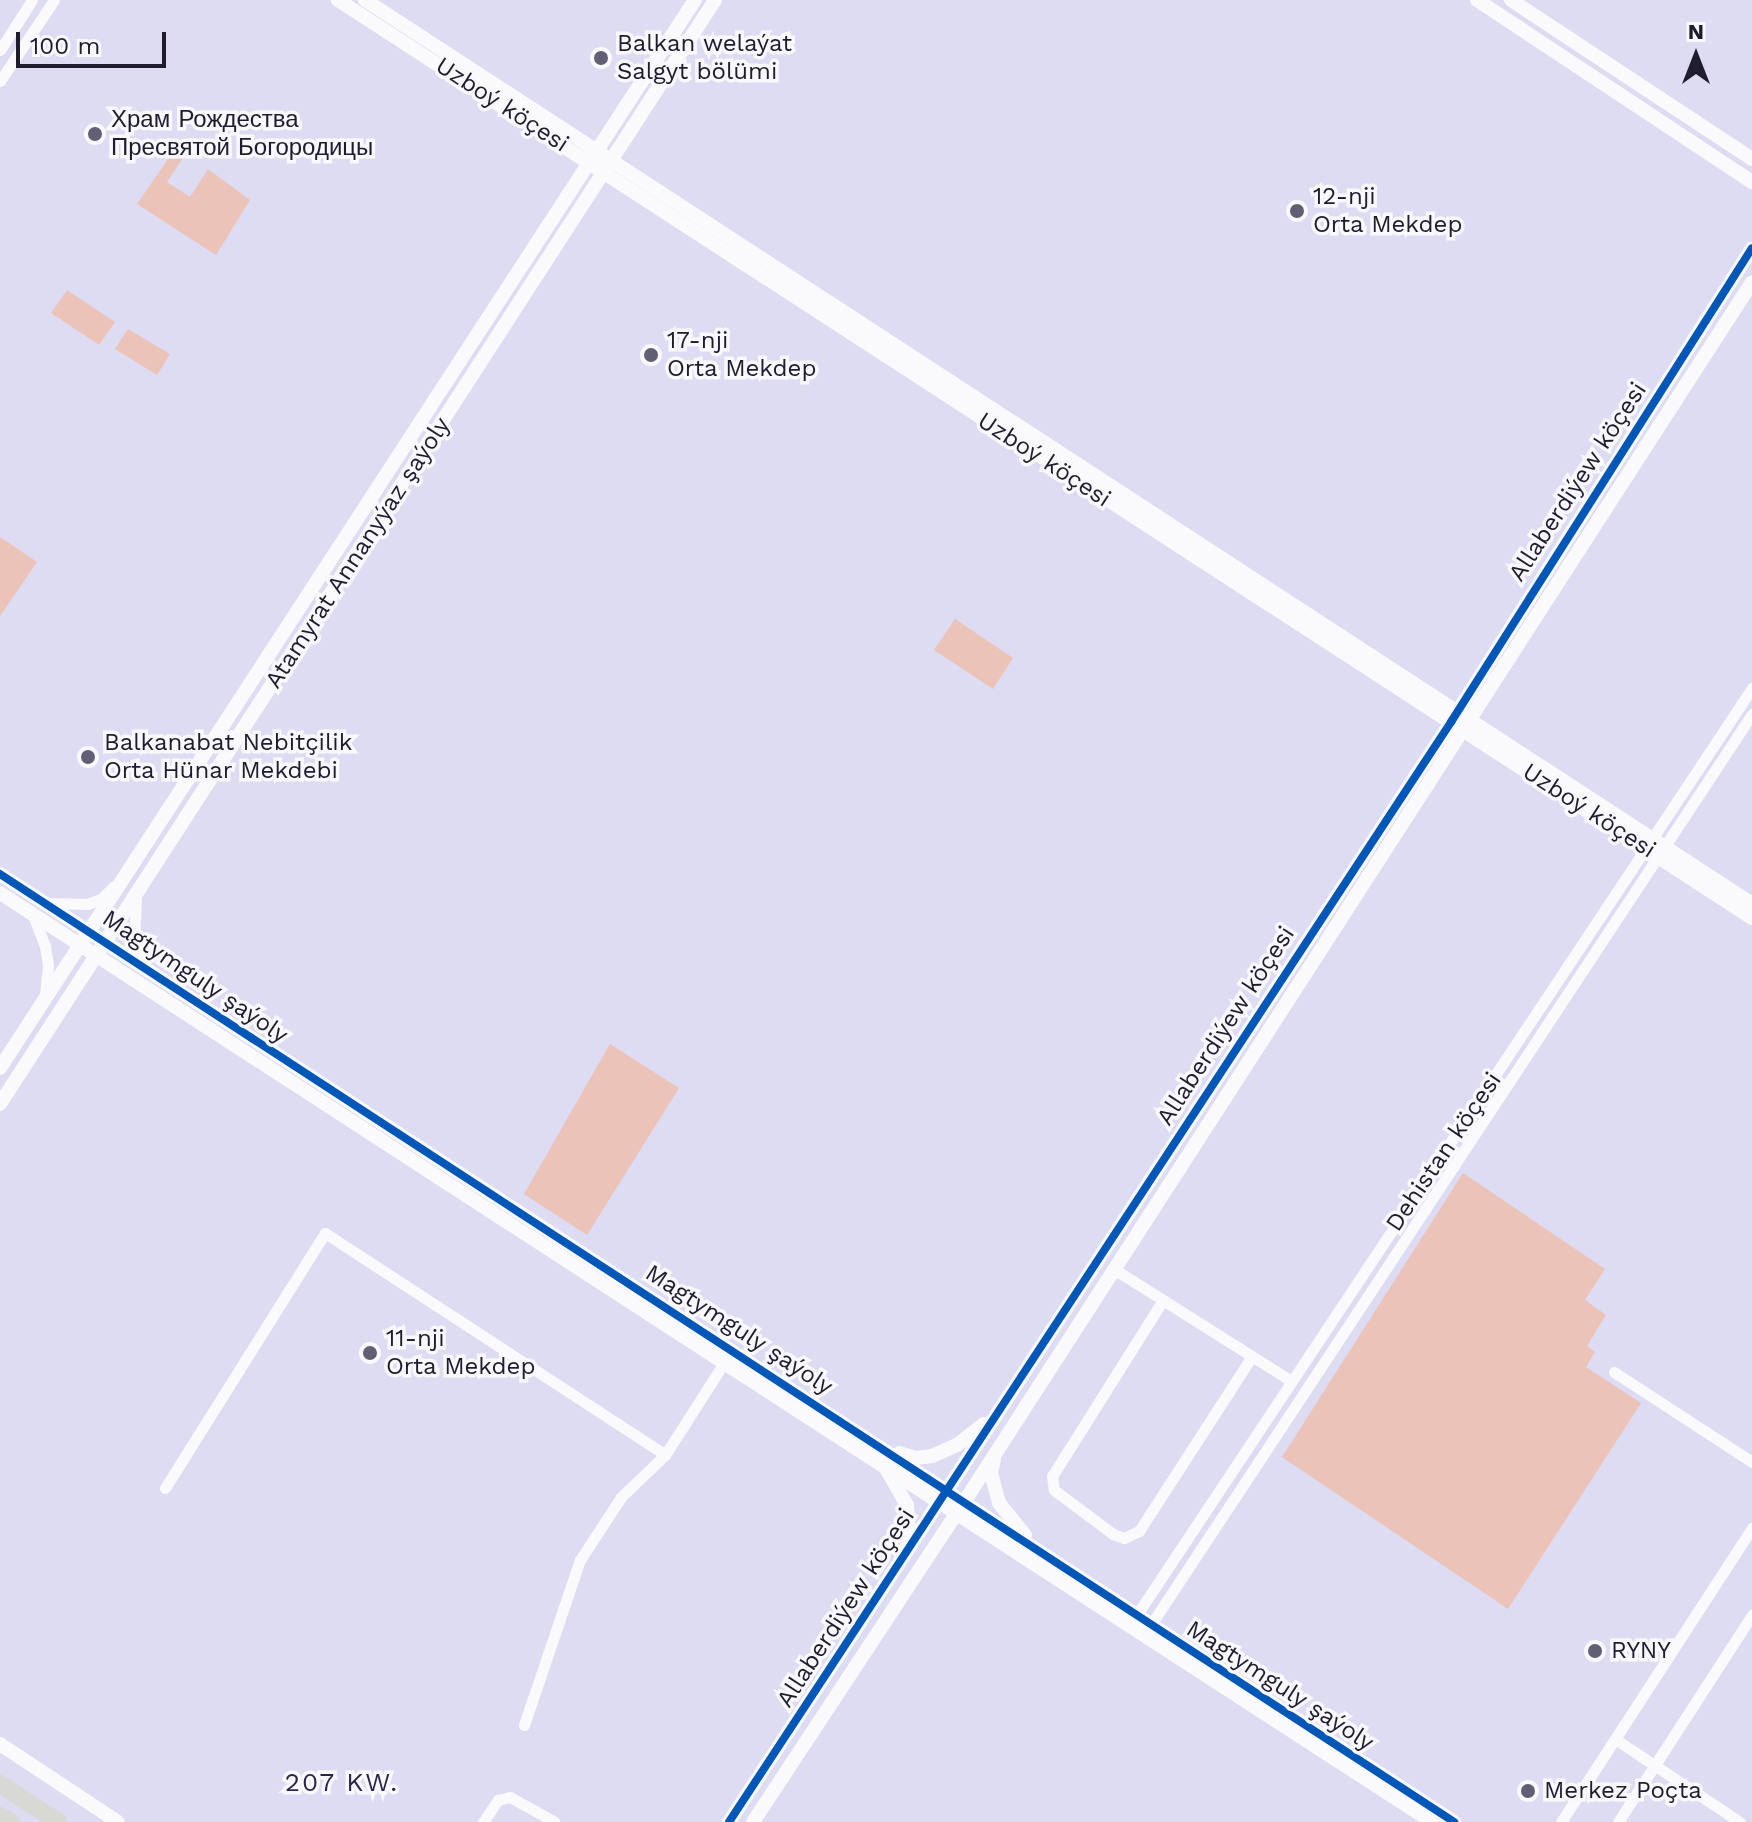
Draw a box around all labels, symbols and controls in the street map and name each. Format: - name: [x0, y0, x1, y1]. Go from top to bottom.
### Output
- scale bar: [20, 16, 170, 66]
- north arrow: [1656, 16, 1736, 96]
- text: N: [1688, 19, 1704, 44]
- place label: Balkan welaýat Salgyt bölümi: [617, 30, 793, 86]
- text: 100 m: [30, 32, 100, 60]
- marker: Balkan welaýat Salgyt bölümi: [592, 49, 610, 67]
- street label: Uzboý köçesi: [430, 51, 574, 159]
- place label: Храм Рождества Пресвятой Богородицы: [111, 106, 373, 162]
- marker: Храм Рождества Пресвятой Богородицы: [86, 125, 104, 143]
- place label: 12-nji Orta Mekdep: [1313, 183, 1463, 239]
- marker: 12-nji Orta Mekdep: [1288, 202, 1306, 220]
- place label: 17-nji Orta Mekdep: [667, 327, 817, 383]
- marker: 17-nji Orta Mekdep: [642, 346, 660, 364]
- street label: Allaberdiýew köçesi: [1503, 377, 1653, 587]
- street label: Uzboý köçesi: [972, 406, 1116, 514]
- street label: Atamyrat Annanyýaz şaýoly: [259, 412, 457, 694]
- place label: Balkanabat Nebitçilik Orta Hünar Mekdebi: [104, 729, 352, 785]
- marker: Balkanabat Nebitçilik Orta Hünar Mekdebi: [79, 748, 97, 766]
- street label: Uzboý köçesi: [1517, 757, 1661, 865]
- street label: Magtymguly şaýoly: [96, 904, 294, 1050]
- street label: Allaberdiýew köçesi: [1151, 921, 1301, 1131]
- street label: Dehistan köçesi: [1380, 1067, 1508, 1237]
- street label: Magtymguly şaýoly: [640, 1258, 838, 1402]
- place label: 11-nji Orta Mekdep: [386, 1325, 536, 1381]
- marker: 11-nji Orta Mekdep: [361, 1344, 379, 1362]
- street label: Allaberdiýew köçesi: [771, 1503, 921, 1713]
- street label: Magtymguly şaýoly: [1181, 1614, 1379, 1758]
- place label: RYNY: [1611, 1637, 1671, 1665]
- marker: RYNY: [1586, 1642, 1604, 1660]
- district label: 207 KW.: [284, 1767, 400, 1799]
- place label: Merkez Poçta: [1544, 1777, 1702, 1805]
- marker: Merkez Poçta: [1519, 1782, 1537, 1800]

